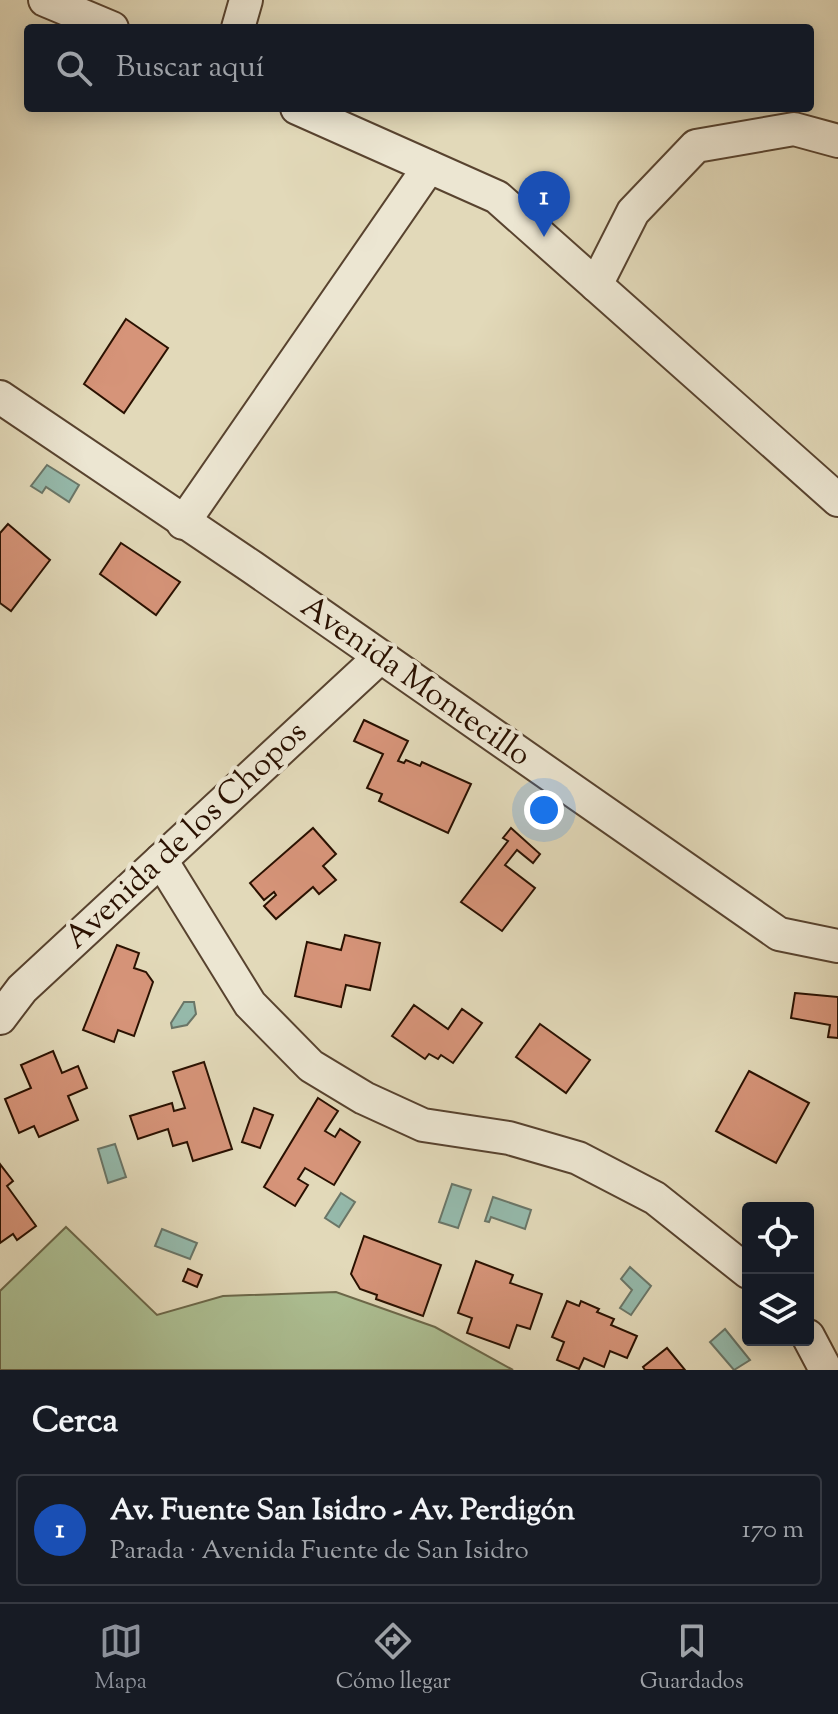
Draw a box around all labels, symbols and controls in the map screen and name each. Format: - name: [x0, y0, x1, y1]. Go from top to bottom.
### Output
- search box: [24, 24, 814, 112]
- icon: search: [52, 46, 96, 90]
- text: Buscar aquí: [116, 47, 264, 90]
- pin: 1: [518, 171, 570, 237]
- street label: Avenida Montecillo: [290, 585, 540, 779]
- street label: Avenida de los Chopos: [55, 711, 319, 961]
- your location: [524, 790, 564, 830]
- map controls: [742, 1202, 814, 1346]
- button: locate: [742, 1202, 814, 1274]
- button: layers: [742, 1274, 814, 1346]
- text: Cerca: [32, 1398, 118, 1447]
- text: Av. Fuente San Isidro - Av. Perdigón: [110, 1490, 575, 1533]
- text: 1: [56, 1512, 64, 1549]
- text: 170 m: [742, 1512, 804, 1549]
- text: Parada · Avenida Fuente de San Isidro: [110, 1533, 529, 1570]
- tab: Mapa: [94, 1619, 147, 1699]
- tab: Cómo llegar: [336, 1619, 451, 1699]
- tab: Guardados: [640, 1619, 744, 1699]

